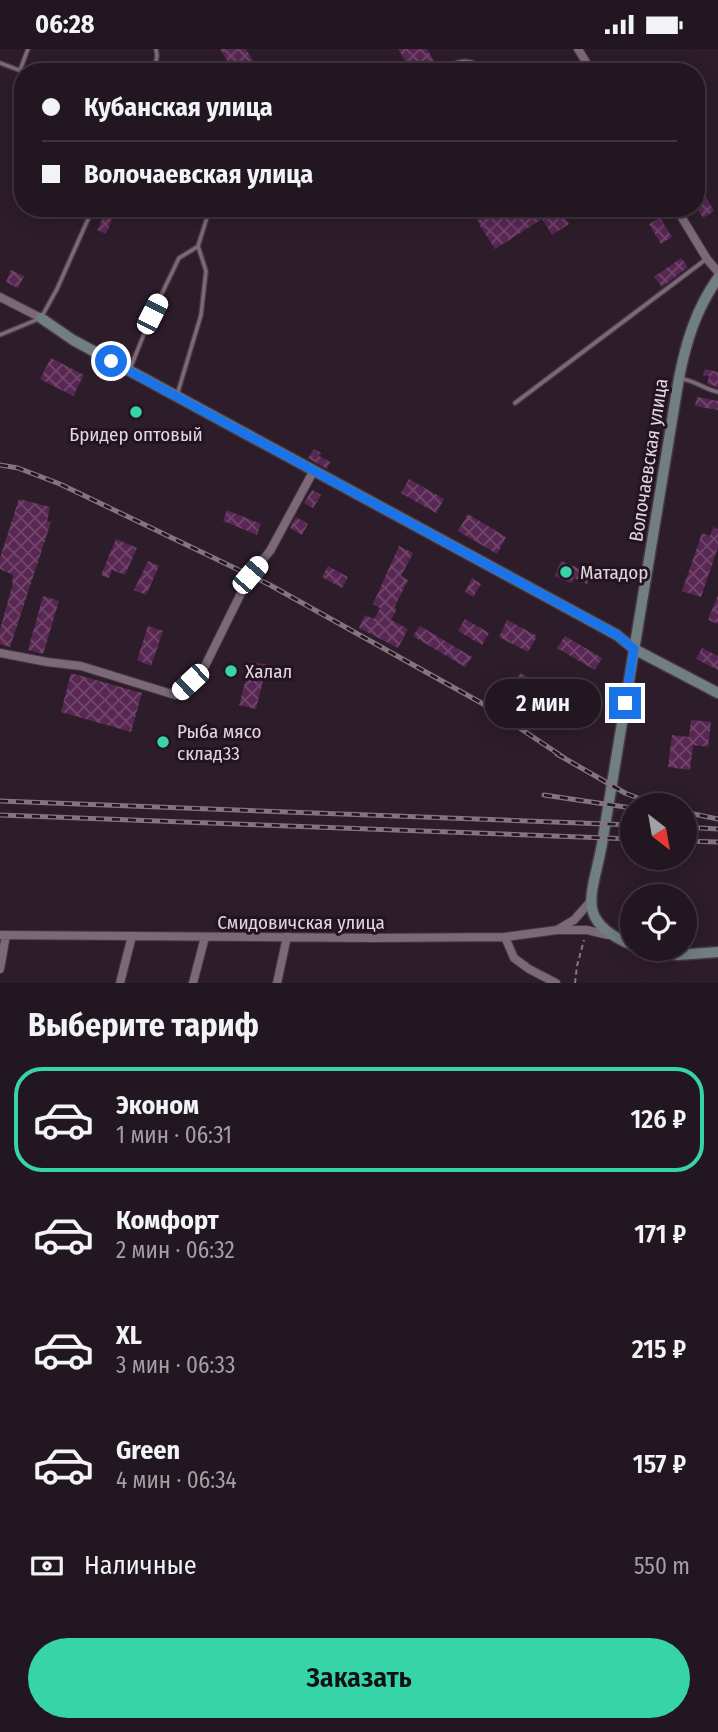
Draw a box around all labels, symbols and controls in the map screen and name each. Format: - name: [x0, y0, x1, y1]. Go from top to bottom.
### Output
- text: 06:28: [35, 9, 95, 40]
- text: Кубанская улица: [84, 92, 273, 123]
- text: Волочаевская улица: [84, 159, 313, 190]
- car: [134, 291, 171, 337]
- route start: [95, 345, 127, 377]
- street label: Волочаевская улица: [624, 377, 673, 543]
- marker: Бридер оптовый: [128, 404, 144, 420]
- place label: Бридер оптовый: [69, 423, 203, 446]
- car: [229, 552, 272, 598]
- place label: Матадор: [580, 561, 648, 584]
- marker: Матадор: [558, 564, 574, 580]
- car: [168, 660, 213, 704]
- place label: Халал: [245, 660, 292, 683]
- marker: Халал: [223, 663, 239, 679]
- callout: 2 мин: [485, 679, 600, 727]
- route end: [609, 687, 641, 719]
- text: 2 мин: [516, 689, 570, 717]
- place label: Рыба мясо склад33: [177, 720, 261, 765]
- marker: Рыба мясо склад33: [155, 734, 171, 750]
- north arrow: [620, 793, 696, 870]
- map controls: [620, 793, 697, 961]
- button: locate: [620, 884, 697, 961]
- street label: Смидовичская улица: [217, 911, 385, 934]
- text: Выберите тариф: [28, 1006, 259, 1044]
- icon: car: [32, 1088, 95, 1151]
- text: Эконом: [116, 1090, 199, 1121]
- text: 126 ₽: [630, 1104, 686, 1135]
- text: 1 мин · 06:31: [116, 1121, 232, 1149]
- icon: car: [32, 1203, 95, 1266]
- text: Комфорт: [116, 1205, 219, 1236]
- text: 171 ₽: [634, 1219, 686, 1250]
- text: 2 мин · 06:32: [116, 1236, 235, 1264]
- icon: car: [32, 1318, 95, 1381]
- text: XL: [116, 1320, 142, 1351]
- text: 215 ₽: [632, 1334, 686, 1365]
- text: 3 мин · 06:33: [116, 1351, 235, 1379]
- icon: car: [32, 1433, 95, 1496]
- text: Green: [116, 1435, 180, 1466]
- text: 157 ₽: [633, 1449, 686, 1480]
- text: 4 мин · 06:34: [116, 1466, 237, 1494]
- icon: cash: [28, 1547, 66, 1585]
- text: Наличные: [84, 1550, 197, 1581]
- text: 550 m: [634, 1552, 690, 1580]
- button: Заказать: [28, 1638, 690, 1718]

